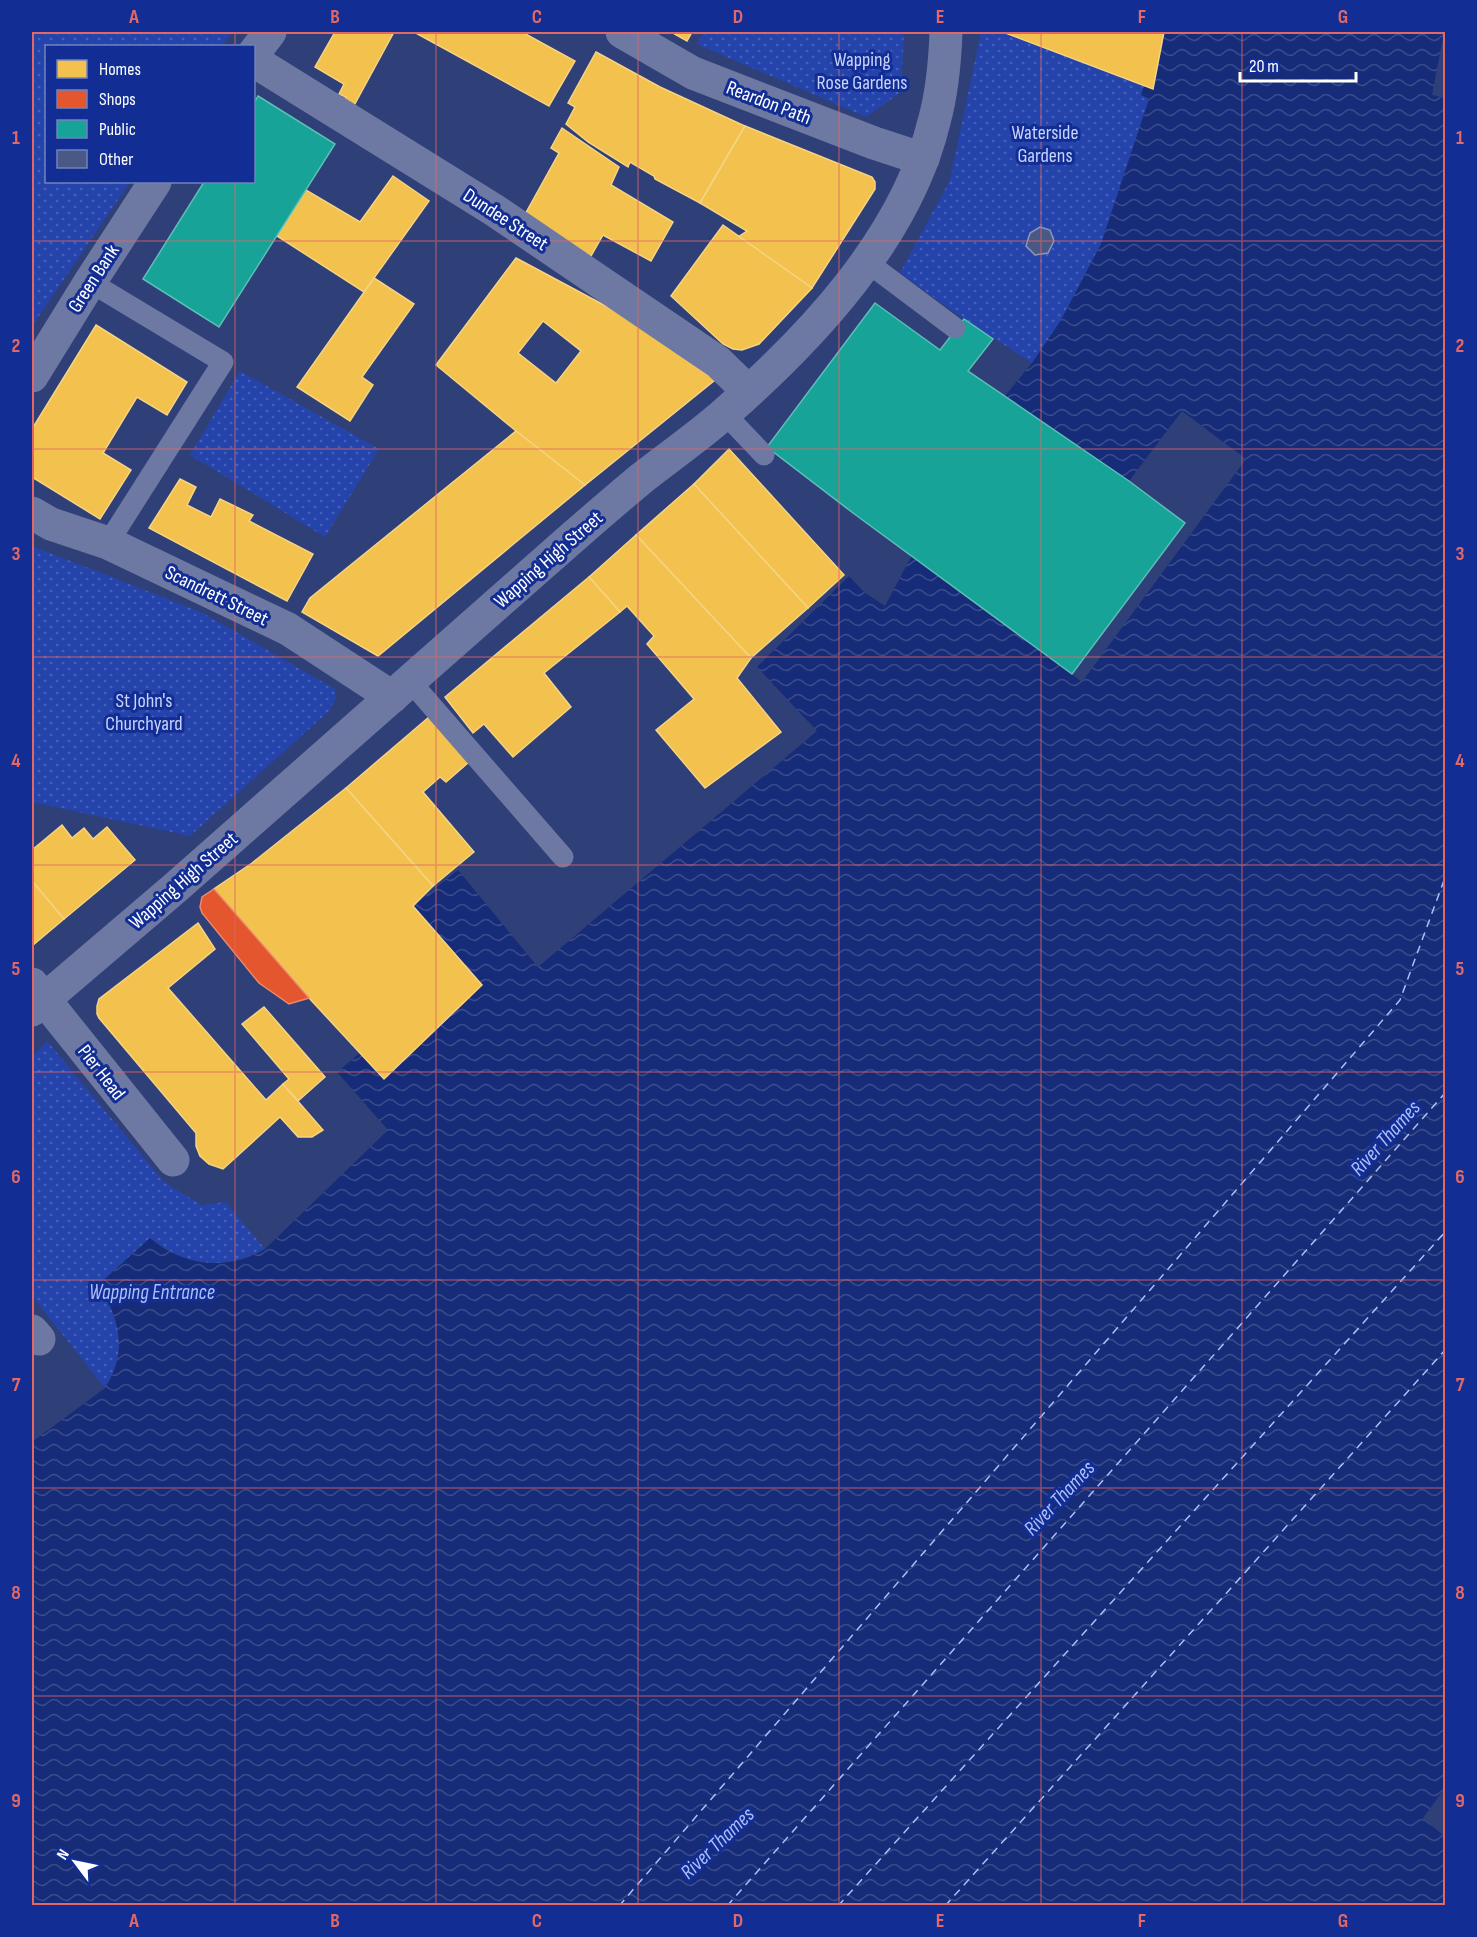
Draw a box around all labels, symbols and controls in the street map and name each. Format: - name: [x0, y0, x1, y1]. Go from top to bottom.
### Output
- text: A: [128, 5, 139, 29]
- text: B: [330, 5, 340, 29]
- text: C: [532, 5, 542, 29]
- text: D: [733, 5, 743, 29]
- text: E: [936, 5, 944, 29]
- text: F: [1138, 5, 1146, 29]
- text: G: [1338, 5, 1348, 29]
- legend: [45, 45, 255, 183]
- scale bar: [1240, 45, 1356, 83]
- park label: Wapping Rose Gardens: [817, 48, 907, 95]
- text: 20 m: [1249, 56, 1279, 77]
- text: Homes: [99, 59, 141, 80]
- street label: Reardon Path: [723, 76, 815, 130]
- text: Shops: [99, 89, 136, 110]
- text: Public: [99, 119, 136, 140]
- park label: Waterside Gardens: [1012, 121, 1078, 168]
- text: 1: [12, 126, 20, 150]
- text: 1: [1456, 126, 1464, 150]
- text: Other: [99, 149, 133, 170]
- street label: Dundee Street: [458, 183, 552, 256]
- street label: Green Bank: [63, 240, 125, 317]
- text: 2: [12, 334, 20, 358]
- text: 2: [1456, 334, 1464, 358]
- street label: Wapping High Street: [489, 506, 608, 613]
- text: 3: [12, 542, 21, 566]
- text: 3: [1456, 542, 1465, 566]
- street label: Scandrett Street: [161, 561, 272, 631]
- park label: St John's Churchyard: [105, 689, 183, 736]
- text: 4: [11, 749, 21, 773]
- text: 4: [1455, 749, 1465, 773]
- street label: Wapping High Street: [124, 827, 243, 934]
- text: 5: [12, 957, 21, 981]
- text: 5: [1456, 957, 1465, 981]
- street label: Pier Head: [72, 1040, 130, 1105]
- water label: River Thames: [1345, 1095, 1426, 1181]
- text: 6: [11, 1165, 21, 1189]
- text: 6: [1455, 1165, 1465, 1189]
- water label: Wapping Entrance: [89, 1280, 215, 1305]
- text: 7: [12, 1373, 21, 1397]
- text: 7: [1456, 1373, 1465, 1397]
- water label: River Thames: [1019, 1455, 1101, 1541]
- text: 8: [11, 1581, 21, 1605]
- text: 8: [1455, 1581, 1465, 1605]
- text: 9: [11, 1789, 21, 1813]
- text: 9: [1455, 1789, 1465, 1813]
- water label: River Thames: [675, 1802, 760, 1885]
- north arrow: [45, 1832, 105, 1892]
- text: N: [53, 1846, 74, 1864]
- text: A: [128, 1909, 139, 1933]
- text: B: [330, 1909, 340, 1933]
- text: C: [532, 1909, 542, 1933]
- text: D: [733, 1909, 743, 1933]
- text: E: [936, 1909, 944, 1933]
- text: F: [1138, 1909, 1146, 1933]
- text: G: [1338, 1909, 1348, 1933]

